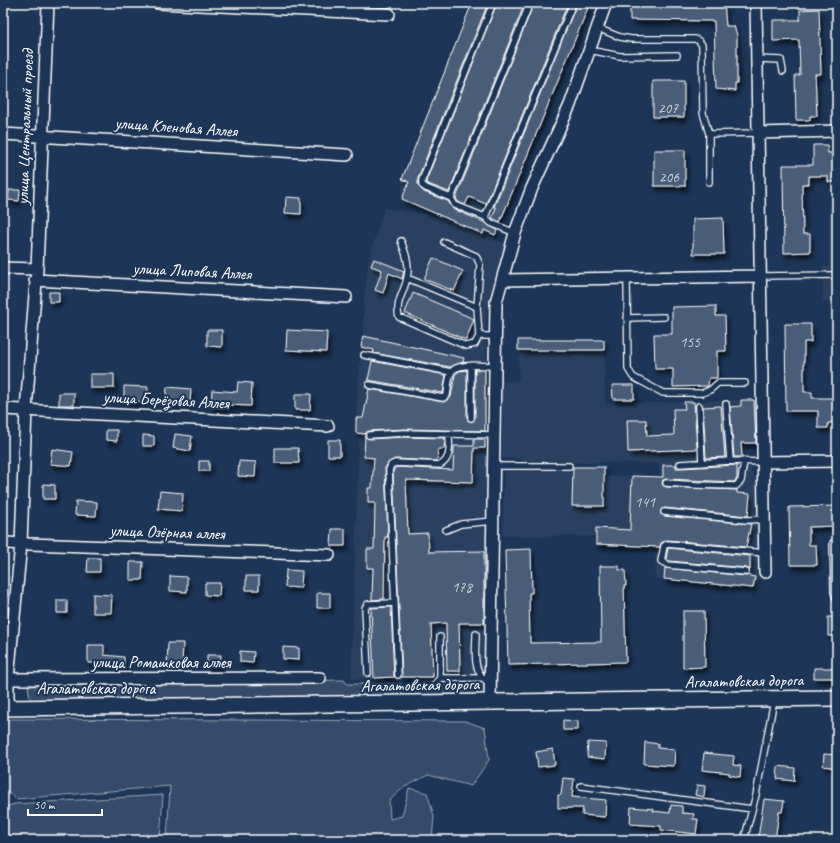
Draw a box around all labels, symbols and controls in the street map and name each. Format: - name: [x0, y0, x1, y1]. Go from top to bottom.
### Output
- street label: улица Центральный проезд: [12, 47, 38, 206]
- house number: 207: [658, 99, 679, 118]
- street label: улица Кленовая Аллея: [113, 112, 239, 142]
- house number: 206: [659, 168, 680, 187]
- street label: улица Липовая Аллея: [131, 257, 253, 285]
- house number: 155: [680, 333, 701, 352]
- street label: улица Берёзовая Аллея: [101, 386, 231, 415]
- house number: 141: [635, 493, 656, 512]
- street label: улица Озёрная аллея: [108, 519, 226, 545]
- house number: 178: [452, 578, 473, 597]
- street label: улица Ромашковая аллея: [90, 652, 232, 673]
- street label: Агалатовская дорога: [685, 669, 805, 693]
- street label: Агалатовская дорога: [361, 673, 481, 697]
- street label: Агалатовская дорога: [37, 678, 156, 699]
- scale bar: [28, 791, 102, 817]
- text: 50 m: [34, 797, 56, 813]

